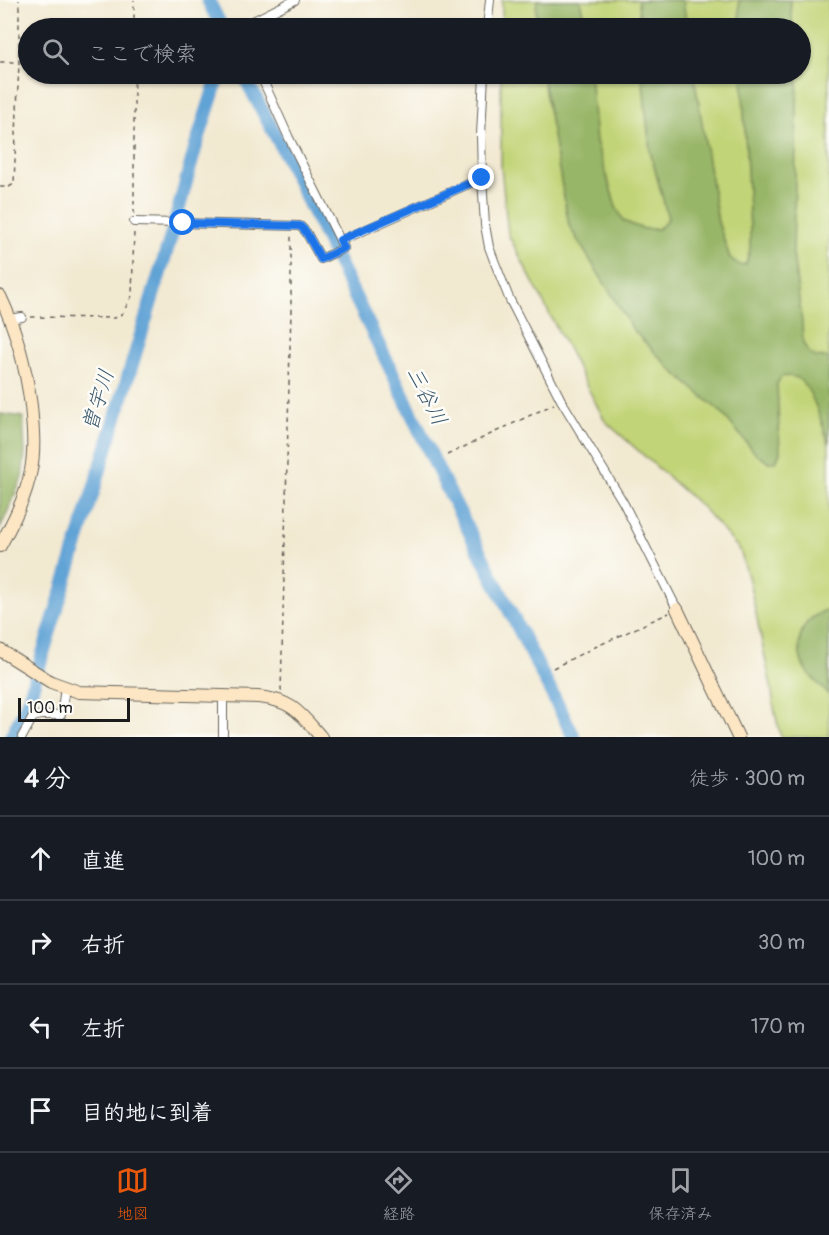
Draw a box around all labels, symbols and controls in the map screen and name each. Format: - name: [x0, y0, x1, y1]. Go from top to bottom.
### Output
- search box: [18, 18, 811, 84]
- icon: search: [39, 35, 72, 68]
- text: ここで検索: [87, 40, 197, 68]
- route end: [468, 164, 494, 190]
- route start: [169, 209, 195, 235]
- water label: 三谷川: [400, 362, 453, 430]
- water label: 曽宇川: [76, 366, 121, 434]
- scale bar: [18, 695, 130, 722]
- text: 100 m: [27, 698, 73, 718]
- text: 4 分: [24, 763, 71, 795]
- text: 徒歩 · 300 m: [689, 766, 805, 791]
- icon: ahead: [24, 842, 57, 875]
- text: 100 m: [748, 846, 805, 871]
- text: 直進: [81, 847, 125, 875]
- icon: right: [24, 926, 57, 959]
- text: 30 m: [758, 930, 805, 955]
- text: 右折: [81, 931, 125, 959]
- icon: left: [24, 1010, 57, 1043]
- text: 170 m: [751, 1014, 805, 1039]
- text: 左折: [81, 1015, 125, 1043]
- icon: arrive: [24, 1094, 57, 1127]
- text: 目的地に到着: [81, 1099, 213, 1127]
- tab: 地図: [116, 1164, 149, 1224]
- tab: 経路: [382, 1164, 415, 1224]
- tab: 保存済み: [648, 1164, 712, 1224]

